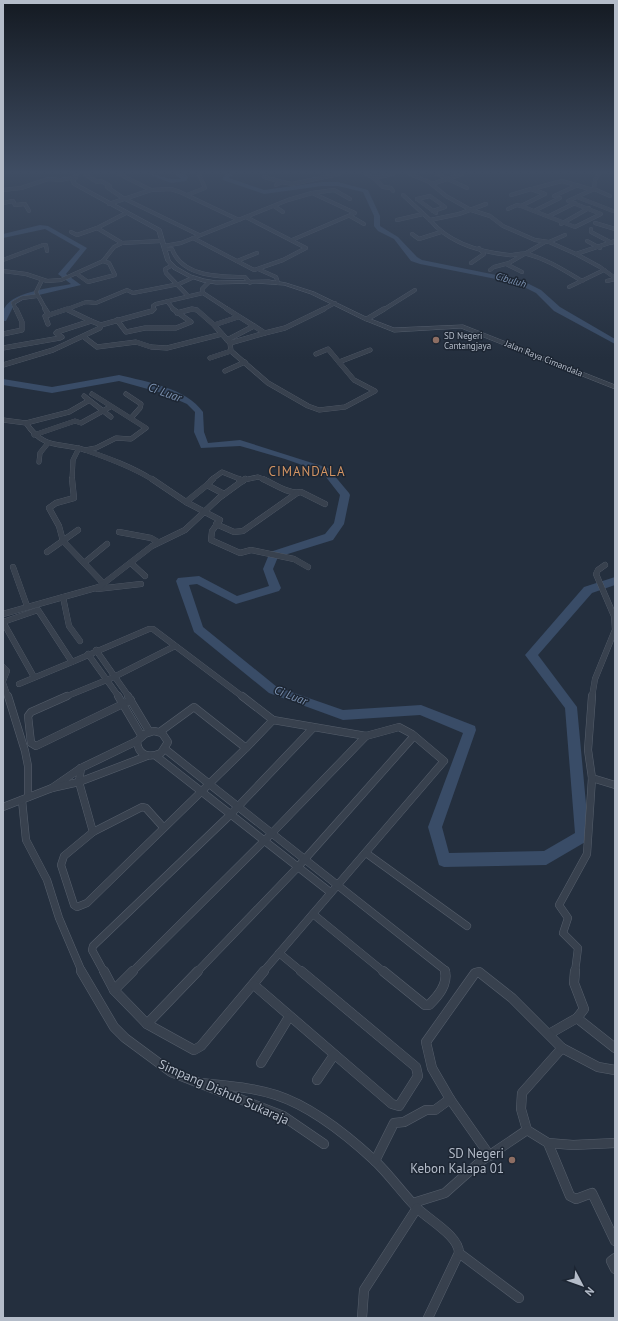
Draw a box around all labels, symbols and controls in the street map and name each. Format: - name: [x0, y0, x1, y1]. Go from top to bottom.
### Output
- water label: Cibuluh: [494, 269, 528, 291]
- place label: SD Negeri Cantangjaya: [444, 330, 491, 351]
- marker: SD Negeri Cantangjaya: [431, 335, 441, 345]
- street label: Jalan Raya Cimandala: [503, 337, 585, 379]
- water label: Ci Luar: [146, 379, 185, 405]
- district label: CIMANDALA: [268, 463, 346, 480]
- water label: Ci Luar: [272, 682, 311, 709]
- street label: Simpang Dishub Sukaraja: [156, 1055, 292, 1129]
- place label: SD Negeri Kebon Kalapa 01: [410, 1145, 504, 1177]
- marker: SD Negeri Kebon Kalapa 01: [507, 1155, 517, 1165]
- north arrow: [562, 1265, 602, 1305]
- text: N: [582, 1284, 597, 1299]

